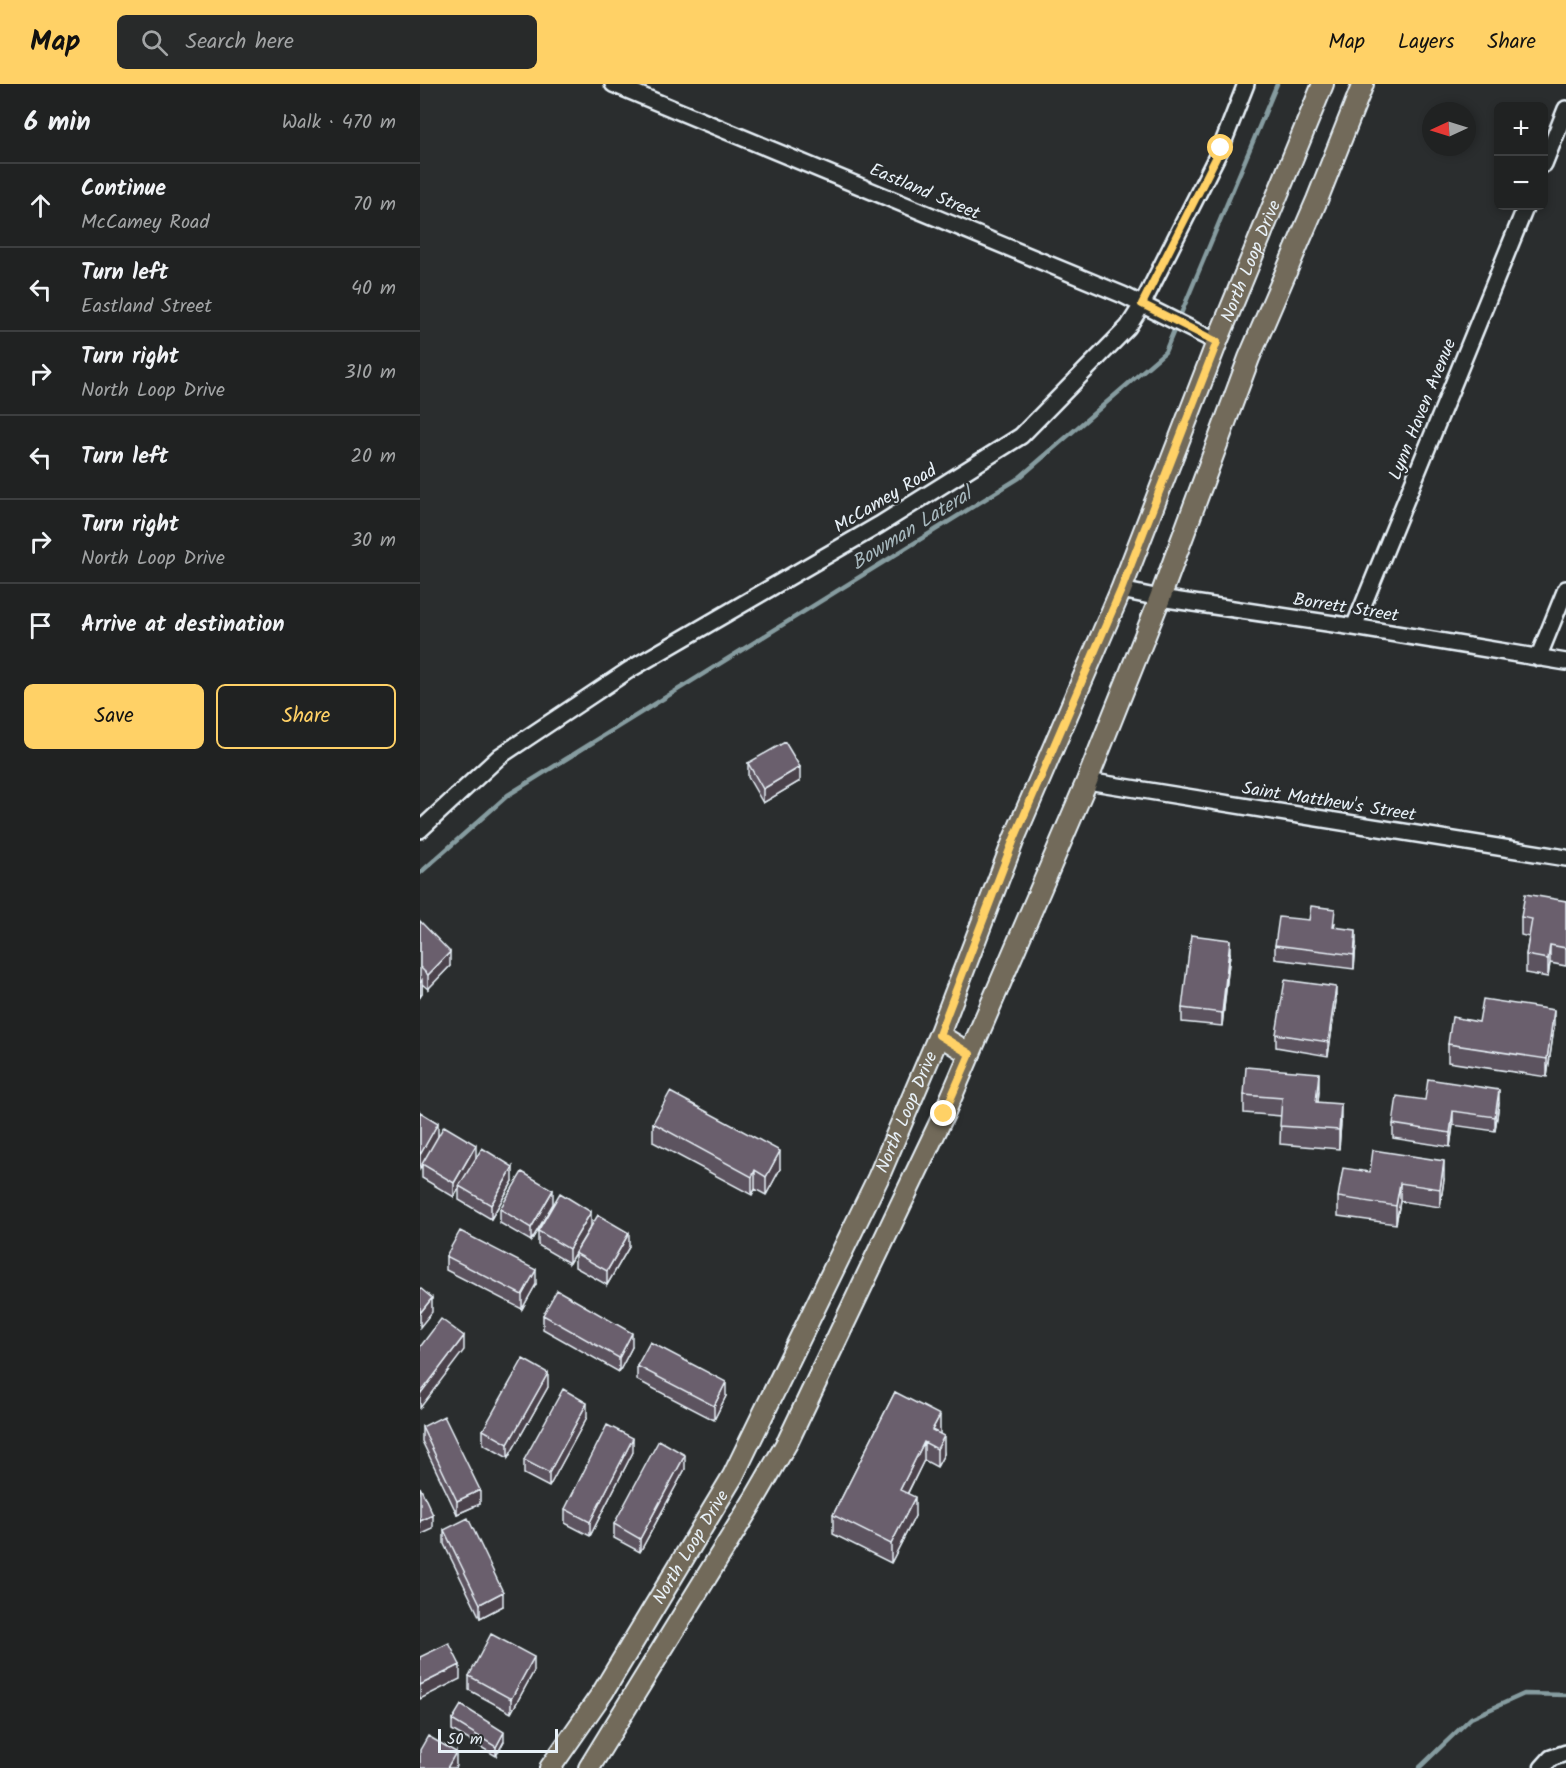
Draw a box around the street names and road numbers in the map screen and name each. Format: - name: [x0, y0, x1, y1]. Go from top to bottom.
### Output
- street label: Eastland Street: [864, 156, 985, 229]
- street label: North Loop Drive: [1214, 196, 1290, 327]
- street label: Lynn Haven Avenue: [1382, 334, 1465, 485]
- street label: McCamey Road: [829, 457, 944, 541]
- street label: Borrett Street: [1291, 586, 1402, 631]
- street label: Saint Matthew's Street: [1240, 774, 1419, 831]
- street label: North Loop Drive: [869, 1047, 946, 1178]
- street label: North Loop Drive: [646, 1485, 737, 1611]

